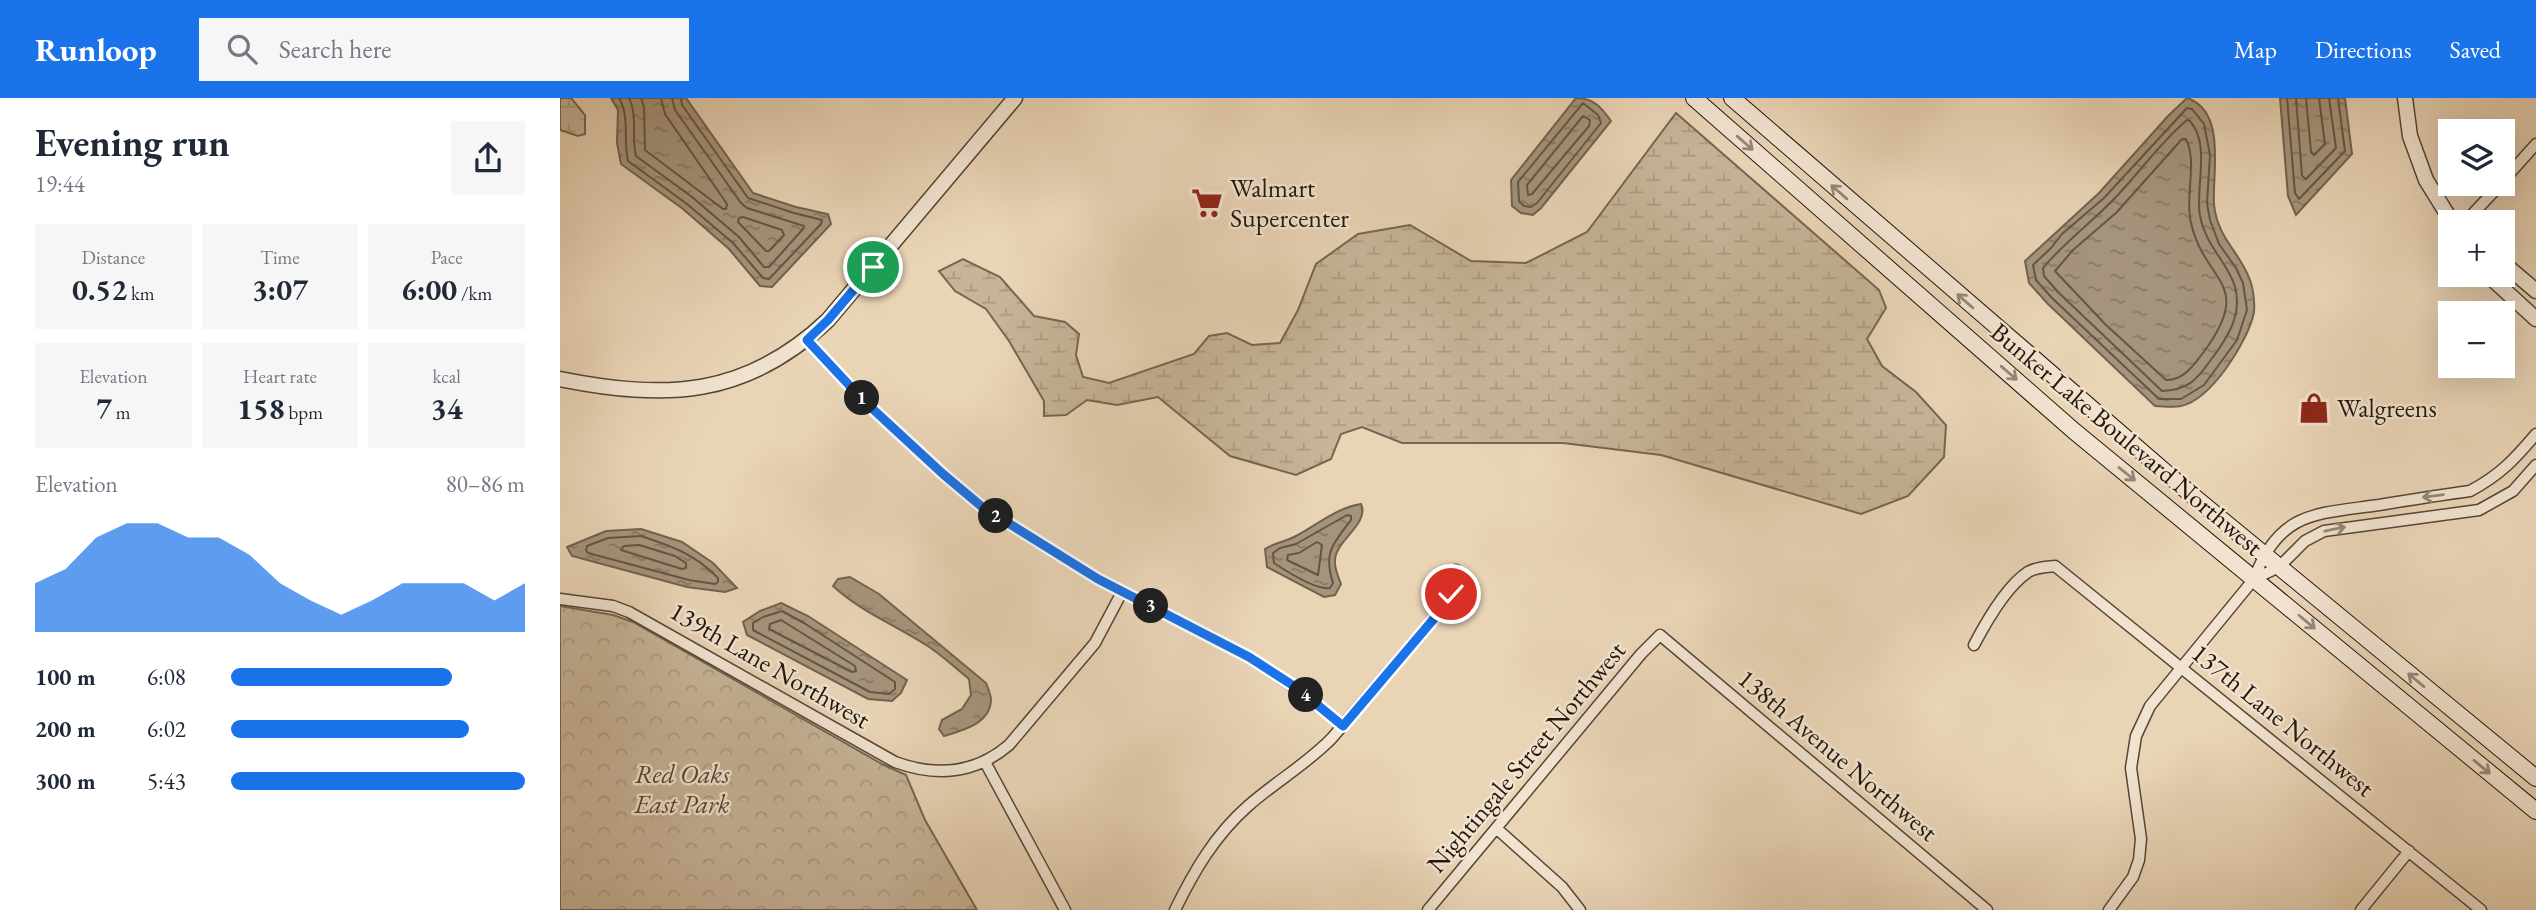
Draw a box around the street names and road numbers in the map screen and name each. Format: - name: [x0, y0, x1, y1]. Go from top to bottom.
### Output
- street label: Bunker Lake Boulevard Northwest: [1984, 315, 2270, 563]
- street label: 139th Lane Northwest: [664, 594, 876, 736]
- street label: Nightingale Street Northwest: [1419, 634, 1633, 880]
- street label: 137th Lane Northwest: [2185, 636, 2381, 804]
- street label: 138th Avenue Northwest: [1731, 661, 1945, 849]

